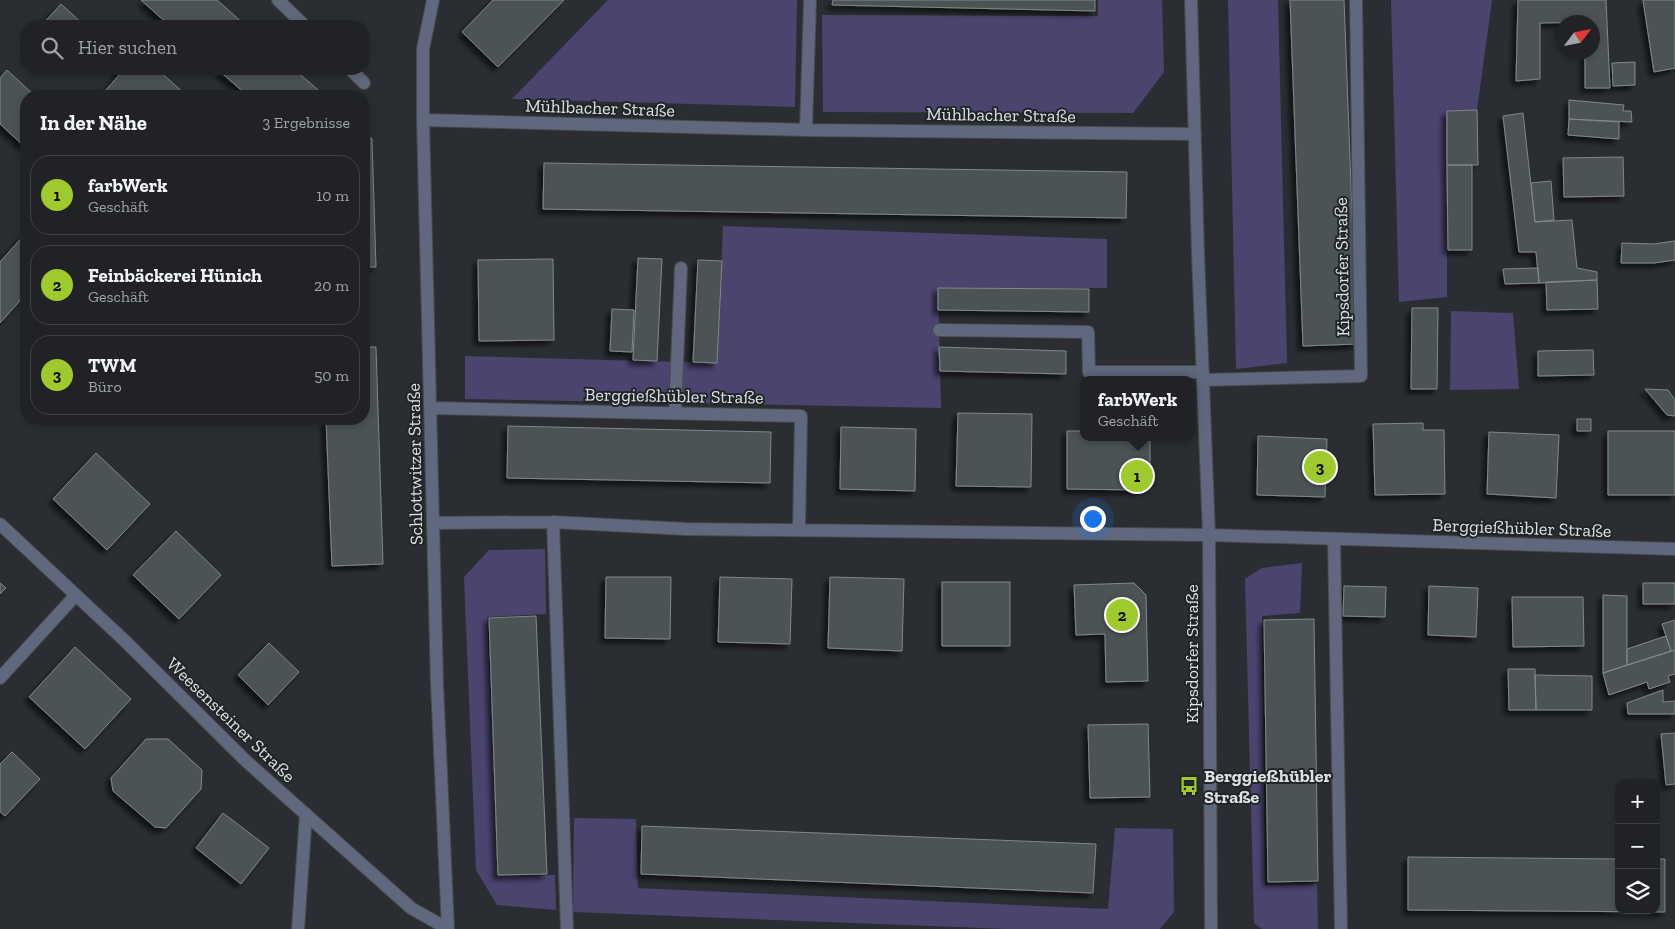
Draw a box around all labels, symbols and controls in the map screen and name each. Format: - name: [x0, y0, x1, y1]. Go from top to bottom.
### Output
- north arrow: [1555, 15, 1600, 60]
- search box: [20, 20, 370, 75]
- icon: search: [38, 34, 66, 62]
- text: Hier suchen: [78, 36, 177, 59]
- street label: Mühlbacher Straße: [525, 94, 675, 122]
- street label: Mühlbacher Straße: [926, 103, 1076, 127]
- text: In der Nähe: [40, 110, 147, 135]
- text: 3 Ergebnisse: [262, 113, 350, 132]
- text: farbWerk: [88, 174, 167, 197]
- text: 1: [54, 186, 60, 205]
- text: 10 m: [316, 186, 349, 205]
- text: Geschäft: [88, 197, 149, 216]
- street label: Kipsdorfer Straße: [1330, 197, 1354, 337]
- text: Feinbäckerei Hünich: [88, 264, 262, 287]
- text: 2: [53, 276, 61, 295]
- text: 20 m: [314, 276, 349, 295]
- text: Geschäft: [88, 287, 149, 306]
- text: TWM: [88, 354, 136, 377]
- text: 3: [53, 366, 61, 385]
- text: 50 m: [314, 366, 349, 385]
- popup: [1080, 376, 1195, 441]
- text: Büro: [88, 377, 122, 396]
- street label: Schlottwitzer Straße: [403, 383, 427, 545]
- street label: Berggießhübler Straße: [584, 383, 764, 409]
- text: farbWerk: [1098, 388, 1177, 411]
- text: Geschäft: [1098, 411, 1158, 430]
- pin: 3: [1304, 448, 1336, 486]
- pin: 1: [1121, 457, 1153, 495]
- your location: [1080, 506, 1106, 532]
- street label: Berggießhübler Straße: [1432, 514, 1612, 542]
- street label: Kipsdorfer Straße: [1181, 584, 1203, 724]
- pin: 2: [1106, 596, 1138, 634]
- street label: Weesensteiner Straße: [162, 653, 300, 787]
- place label: Berggießhübler Straße: [1204, 765, 1331, 808]
- bus stop icon: Berggießhübler Straße: [1178, 775, 1200, 797]
- map controls: [1615, 779, 1660, 914]
- button: +: [1615, 779, 1660, 824]
- button: −: [1615, 824, 1660, 869]
- button: layers: [1615, 869, 1660, 914]

